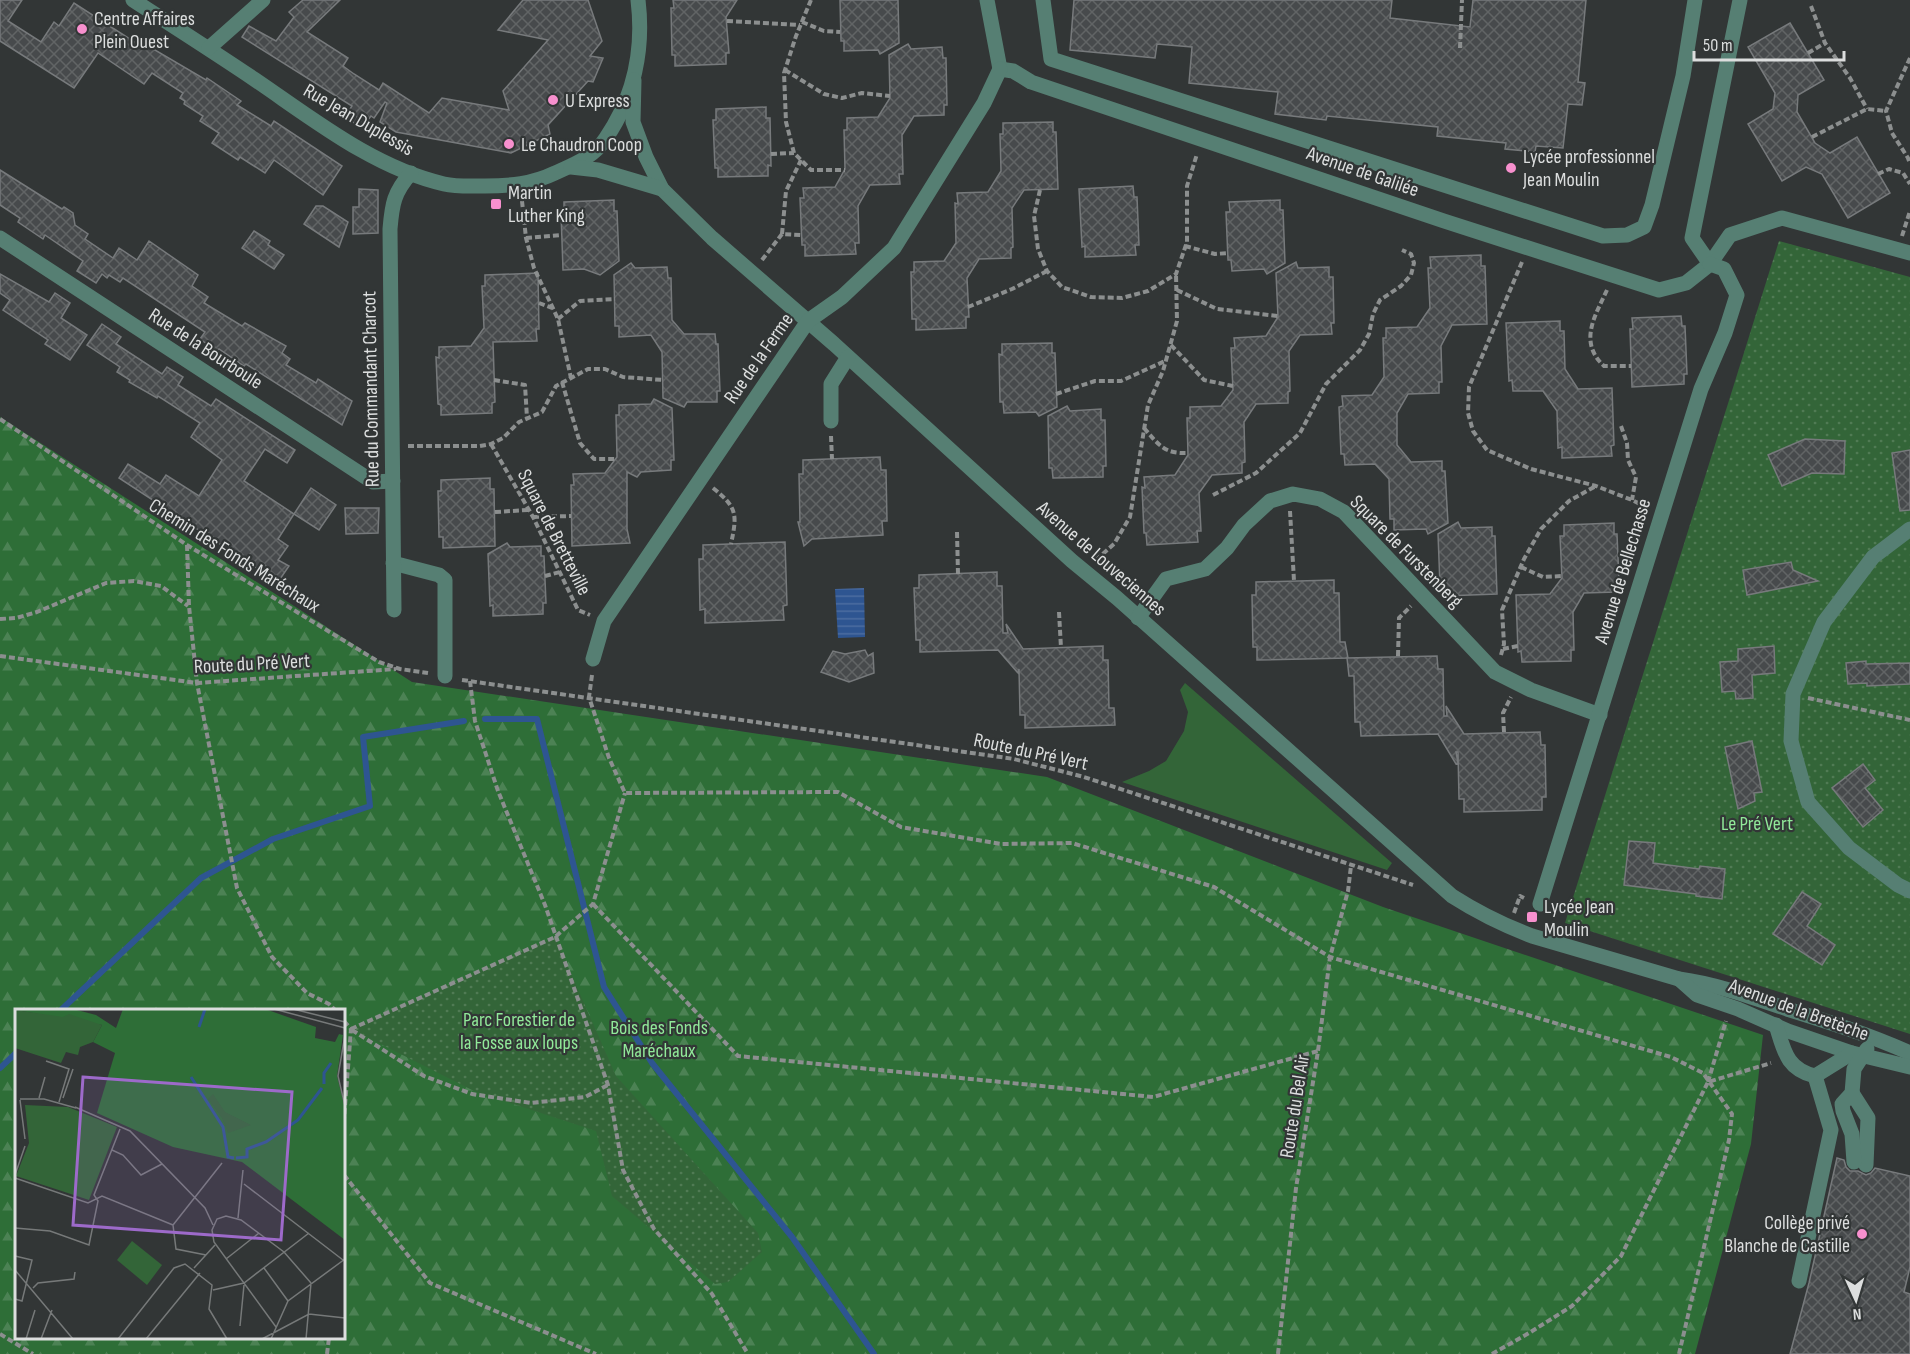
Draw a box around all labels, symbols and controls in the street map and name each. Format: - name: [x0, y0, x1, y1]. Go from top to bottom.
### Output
- place label: Centre Affaires Plein Ouest: [94, 7, 195, 54]
- marker: Centre Affaires Plein Ouest: [75, 22, 89, 36]
- scale bar: [1694, 24, 1844, 62]
- text: 50 m: [1703, 35, 1733, 56]
- street label: Rue Jean Duplessis: [299, 79, 418, 161]
- place label: U Express: [565, 89, 630, 113]
- marker: U Express: [546, 93, 560, 107]
- place label: Le Chaudron Coop: [521, 133, 642, 157]
- marker: Le Chaudron Coop: [502, 137, 516, 151]
- street label: Avenue de Galilée: [1303, 141, 1422, 202]
- place label: Lycée professionnel Jean Moulin: [1522, 145, 1655, 192]
- marker: Lycée professionnel Jean Moulin: [1504, 161, 1518, 175]
- place label: Martin Luther King: [508, 181, 585, 228]
- marker: Martin Luther King: [489, 197, 503, 211]
- street label: Rue du Commandant Charcot: [357, 291, 385, 487]
- street label: Rue de la Bourboule: [144, 303, 267, 395]
- street label: Rue de la Ferme: [719, 309, 799, 408]
- street label: Square de Bretteville: [512, 465, 596, 600]
- street label: Square de Furstenberg: [1345, 490, 1468, 613]
- street label: Chemin des Fonds Maréchaux: [144, 493, 325, 619]
- street label: Avenue de Louveciennes: [1031, 496, 1171, 621]
- street label: Avenue de Bellechasse: [1589, 496, 1656, 648]
- street label: Route du Pré Vert: [193, 649, 311, 679]
- street label: Route du Pré Vert: [971, 728, 1090, 776]
- park label: Le Pré Vert: [1721, 812, 1793, 836]
- place label: Lycée Jean Moulin: [1544, 895, 1614, 942]
- marker: Lycée Jean Moulin: [1525, 910, 1539, 924]
- street label: Avenue de la Bretèche: [1724, 973, 1872, 1046]
- park label: Parc Forestier de la Fosse aux loups: [460, 1008, 578, 1055]
- inset map: [15, 1009, 345, 1339]
- park label: Bois des Fonds Maréchaux: [610, 1016, 708, 1063]
- street label: Route du Bel Air: [1275, 1052, 1315, 1160]
- place label: Collège privé Blanche de Castille: [1724, 1211, 1850, 1258]
- marker: Collège privé Blanche de Castille: [1855, 1227, 1869, 1241]
- north arrow: [1826, 1270, 1886, 1330]
- text: N: [1852, 1304, 1862, 1323]

